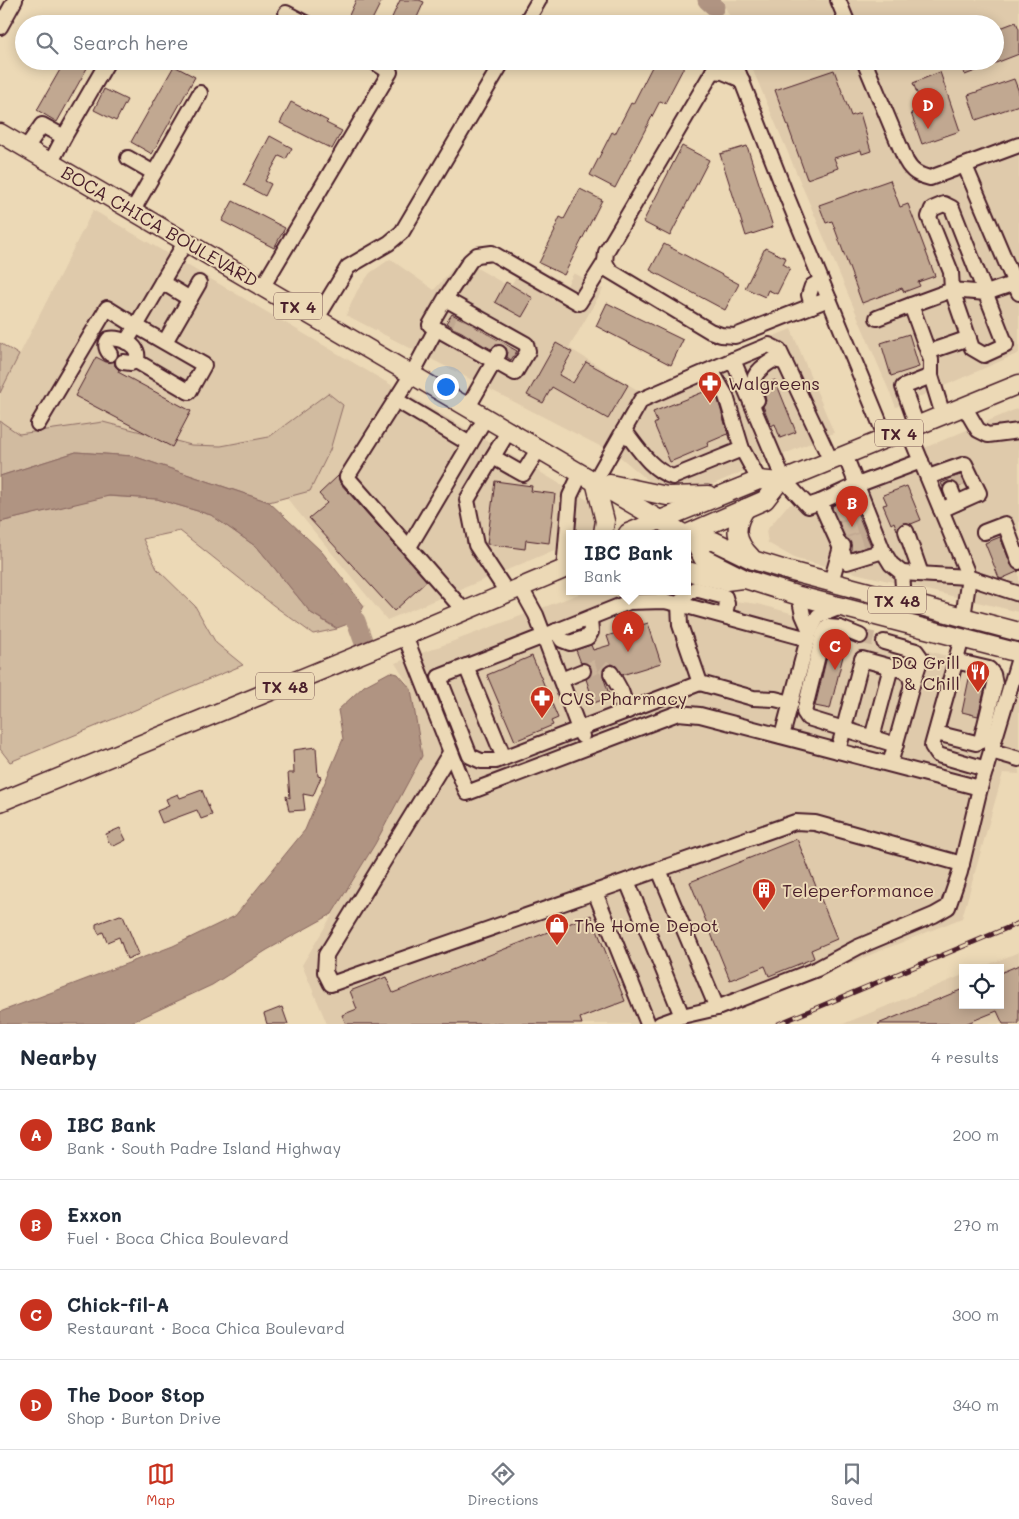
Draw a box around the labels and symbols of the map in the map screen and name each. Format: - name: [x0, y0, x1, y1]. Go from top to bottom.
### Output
- pin: D: [912, 88, 944, 129]
- street label: BOCA CHICA BOULEVARD: [57, 160, 263, 292]
- road number: TX 4: [274, 292, 322, 320]
- pharmacy icon: Walgreens: [697, 370, 723, 404]
- place label: Walgreens: [728, 371, 820, 395]
- your location: [433, 374, 459, 400]
- road number: TX 4: [875, 419, 923, 446]
- pin: B: [836, 486, 868, 527]
- road number: TX 48: [868, 586, 926, 614]
- pin: A: [612, 611, 644, 652]
- pin: C: [819, 629, 851, 670]
- place label: DQ Grill & Chill: [891, 650, 960, 695]
- restaurant icon: DQ Grill & Chill: [965, 659, 991, 693]
- road number: TX 48: [256, 672, 314, 699]
- pharmacy icon: CVS Pharmacy: [529, 685, 555, 719]
- place label: CVS Pharmacy: [560, 686, 687, 710]
- building icon: Teleperformance: [751, 877, 777, 911]
- place label: Teleperformance: [782, 878, 934, 902]
- shop icon: The Home Depot: [544, 912, 570, 946]
- place label: The Home Depot: [574, 913, 719, 937]

